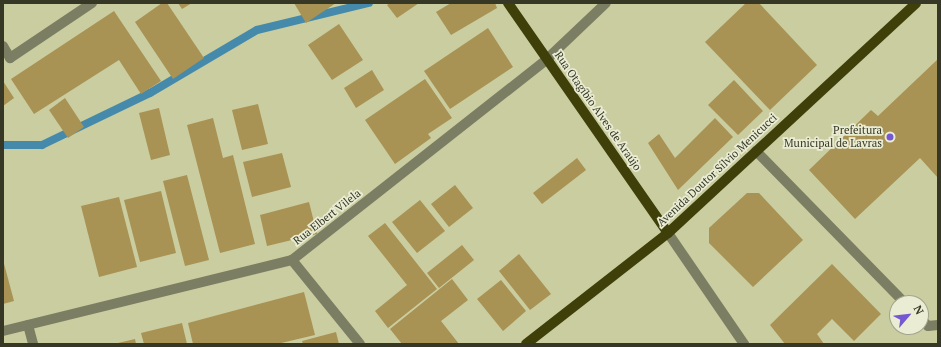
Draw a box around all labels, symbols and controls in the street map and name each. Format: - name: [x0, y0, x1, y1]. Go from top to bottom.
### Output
- street label: Rua Otagíbio Alves de Araújo: [552, 49, 644, 173]
- street label: Avenida Doutor Sílvio Menicucci: [654, 111, 780, 229]
- place label: Prefeitura Municipal de Lavras: [784, 124, 882, 150]
- marker: Prefeitura Municipal de Lavras: [885, 132, 895, 142]
- street label: Rua Elbert Vilela: [291, 186, 363, 248]
- north arrow: [889, 295, 929, 335]
- text: N: [911, 303, 927, 317]

